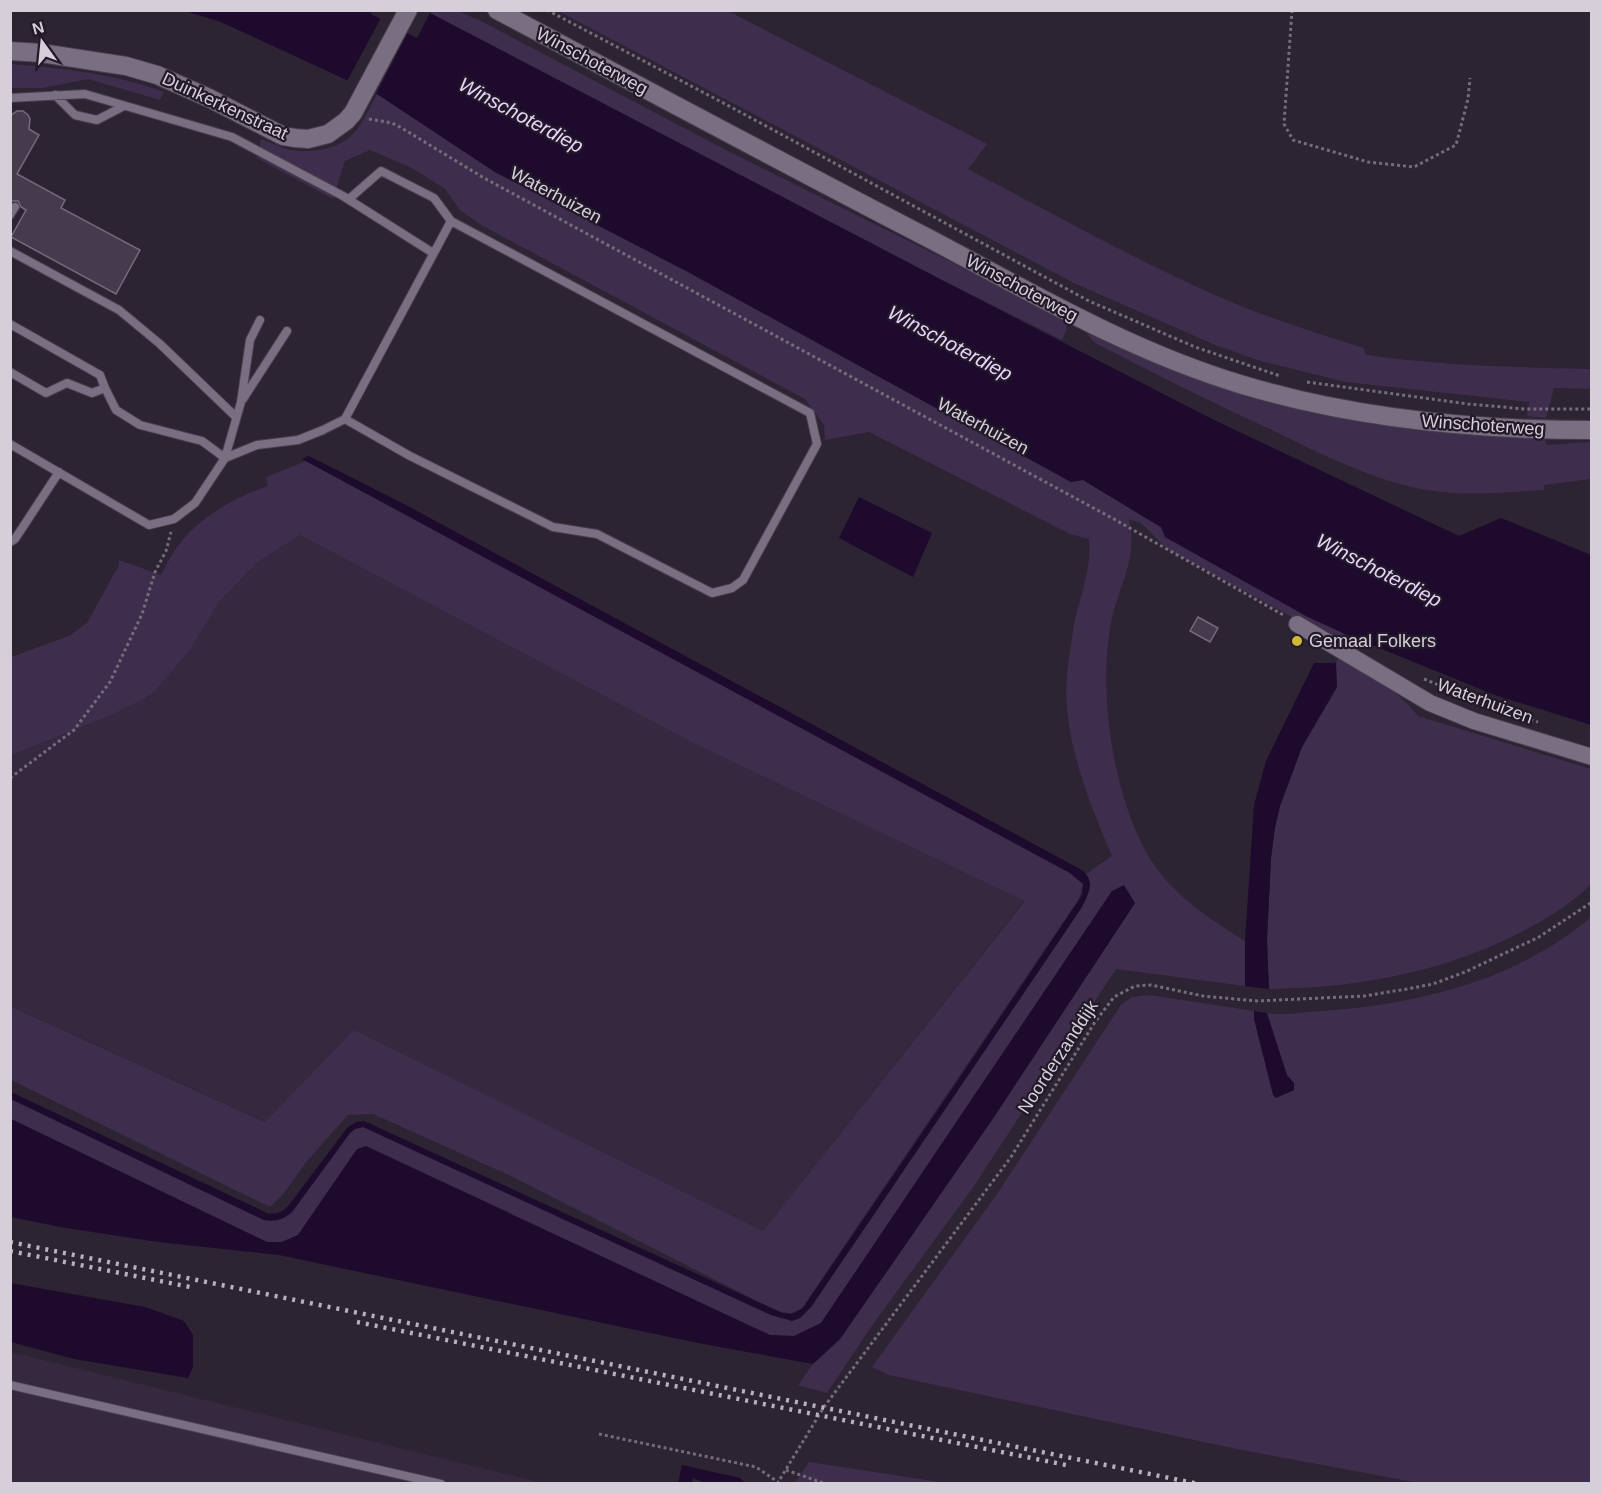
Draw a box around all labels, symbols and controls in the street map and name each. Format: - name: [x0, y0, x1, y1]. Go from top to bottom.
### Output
- north arrow: [12, 12, 72, 72]
- text: N: [30, 18, 46, 38]
- street label: Winschoterweg: [533, 23, 651, 99]
- street label: Duinkerkenstraat: [159, 68, 291, 144]
- water label: Winschoterdiep: [455, 73, 587, 157]
- street label: Waterhuizen: [507, 163, 605, 227]
- street label: Winschoterweg: [963, 250, 1081, 326]
- water label: Winschoterdiep: [884, 301, 1016, 385]
- street label: Waterhuizen: [934, 394, 1032, 458]
- street label: Winschoterweg: [1421, 411, 1545, 439]
- water label: Winschoterdiep: [1313, 529, 1445, 611]
- place label: Gemaal Folkers: [1309, 631, 1436, 651]
- marker: Gemaal Folkers: [1290, 634, 1304, 648]
- street label: Waterhuizen: [1434, 674, 1536, 728]
- street label: Noorderzanddijk: [1014, 996, 1103, 1117]

